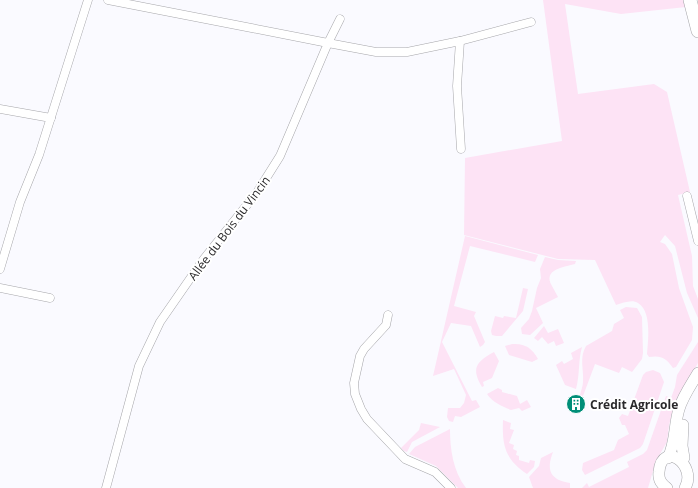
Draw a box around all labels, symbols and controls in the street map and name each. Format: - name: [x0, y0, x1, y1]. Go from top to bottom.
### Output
- street label: Allée du Bois du Vincin: [184, 172, 274, 284]
- building icon: Crédit Agricole: [565, 393, 587, 415]
- place label: Crédit Agricole: [590, 396, 678, 413]

